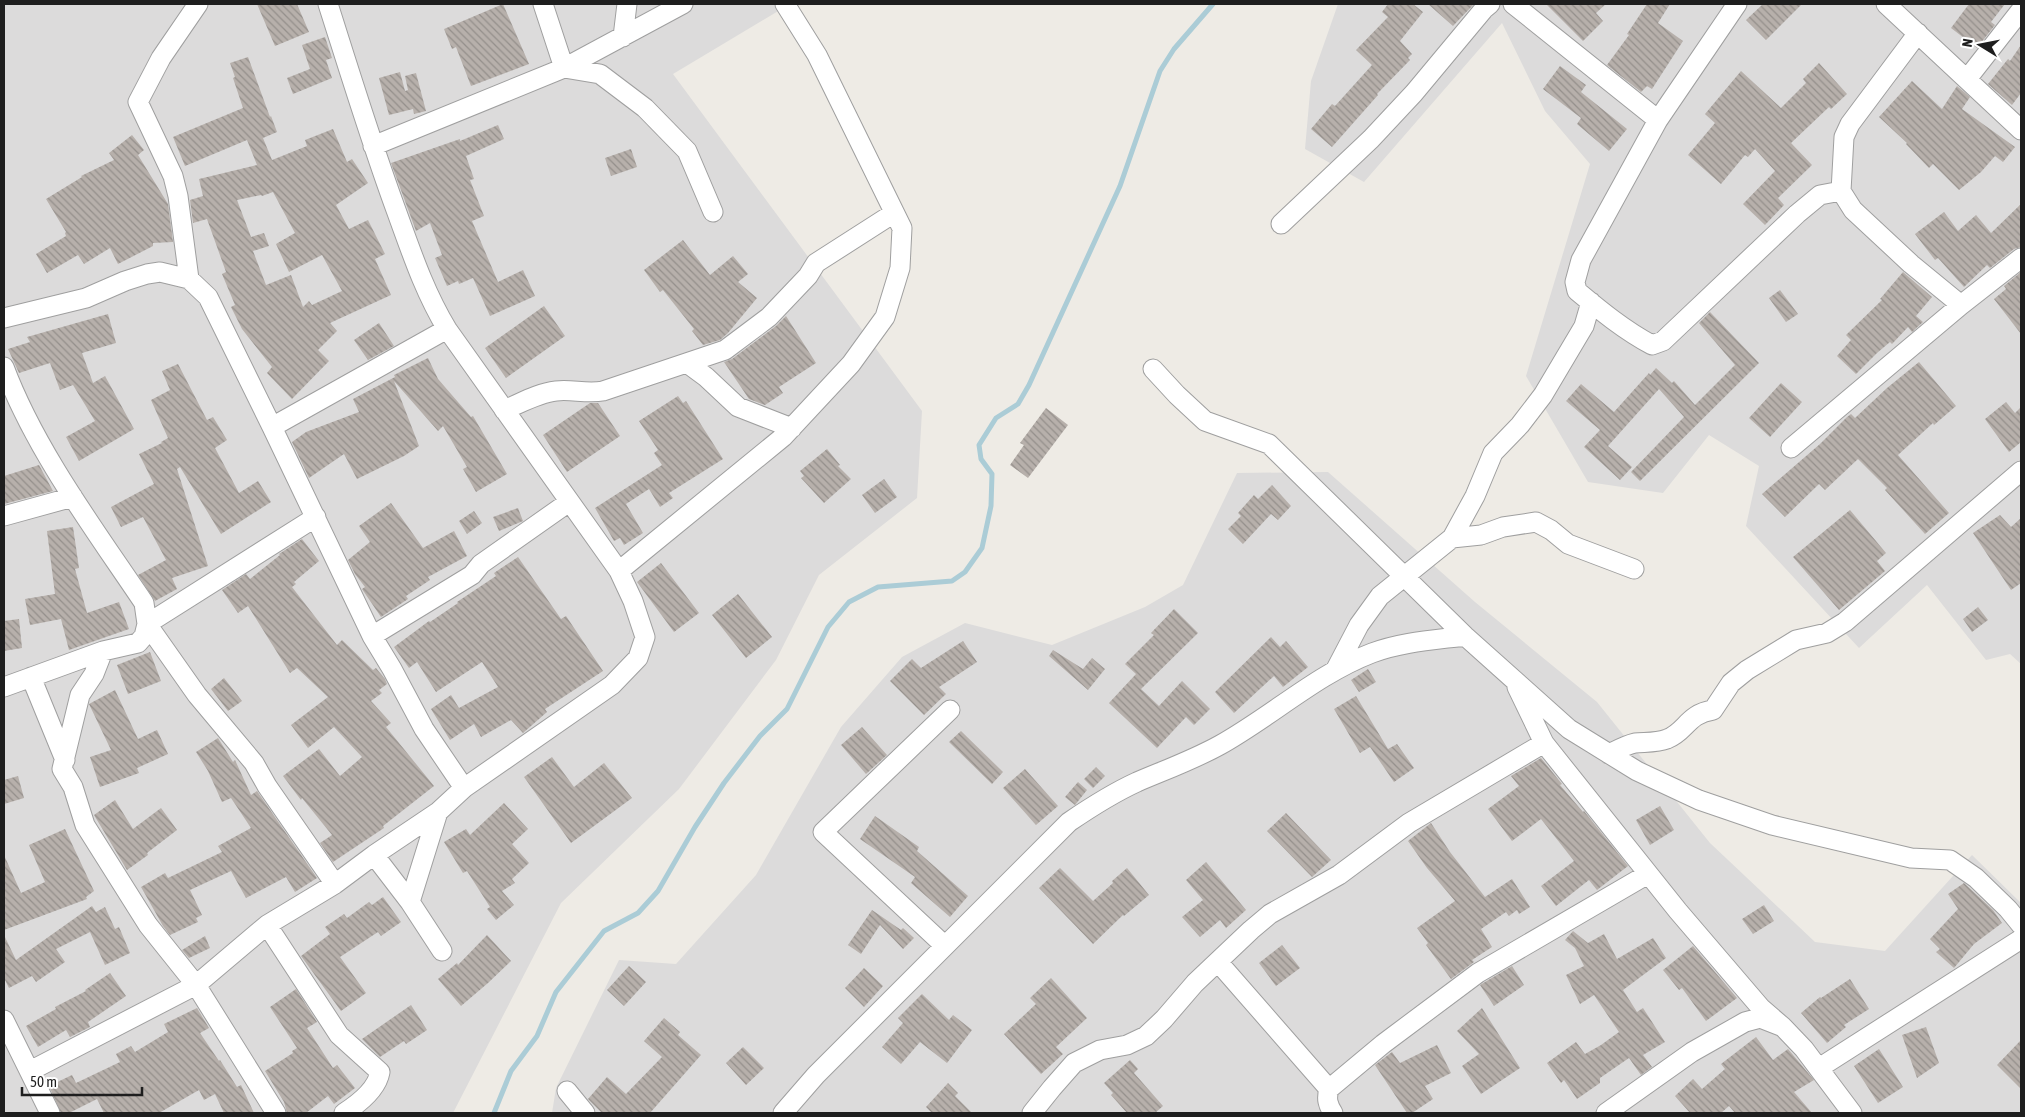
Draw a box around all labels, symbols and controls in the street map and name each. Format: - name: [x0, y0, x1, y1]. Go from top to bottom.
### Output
- north arrow: [1955, 20, 2005, 70]
- text: N: [1959, 37, 1976, 48]
- scale bar: [22, 1064, 142, 1096]
- text: 50 m: [30, 1073, 57, 1090]

